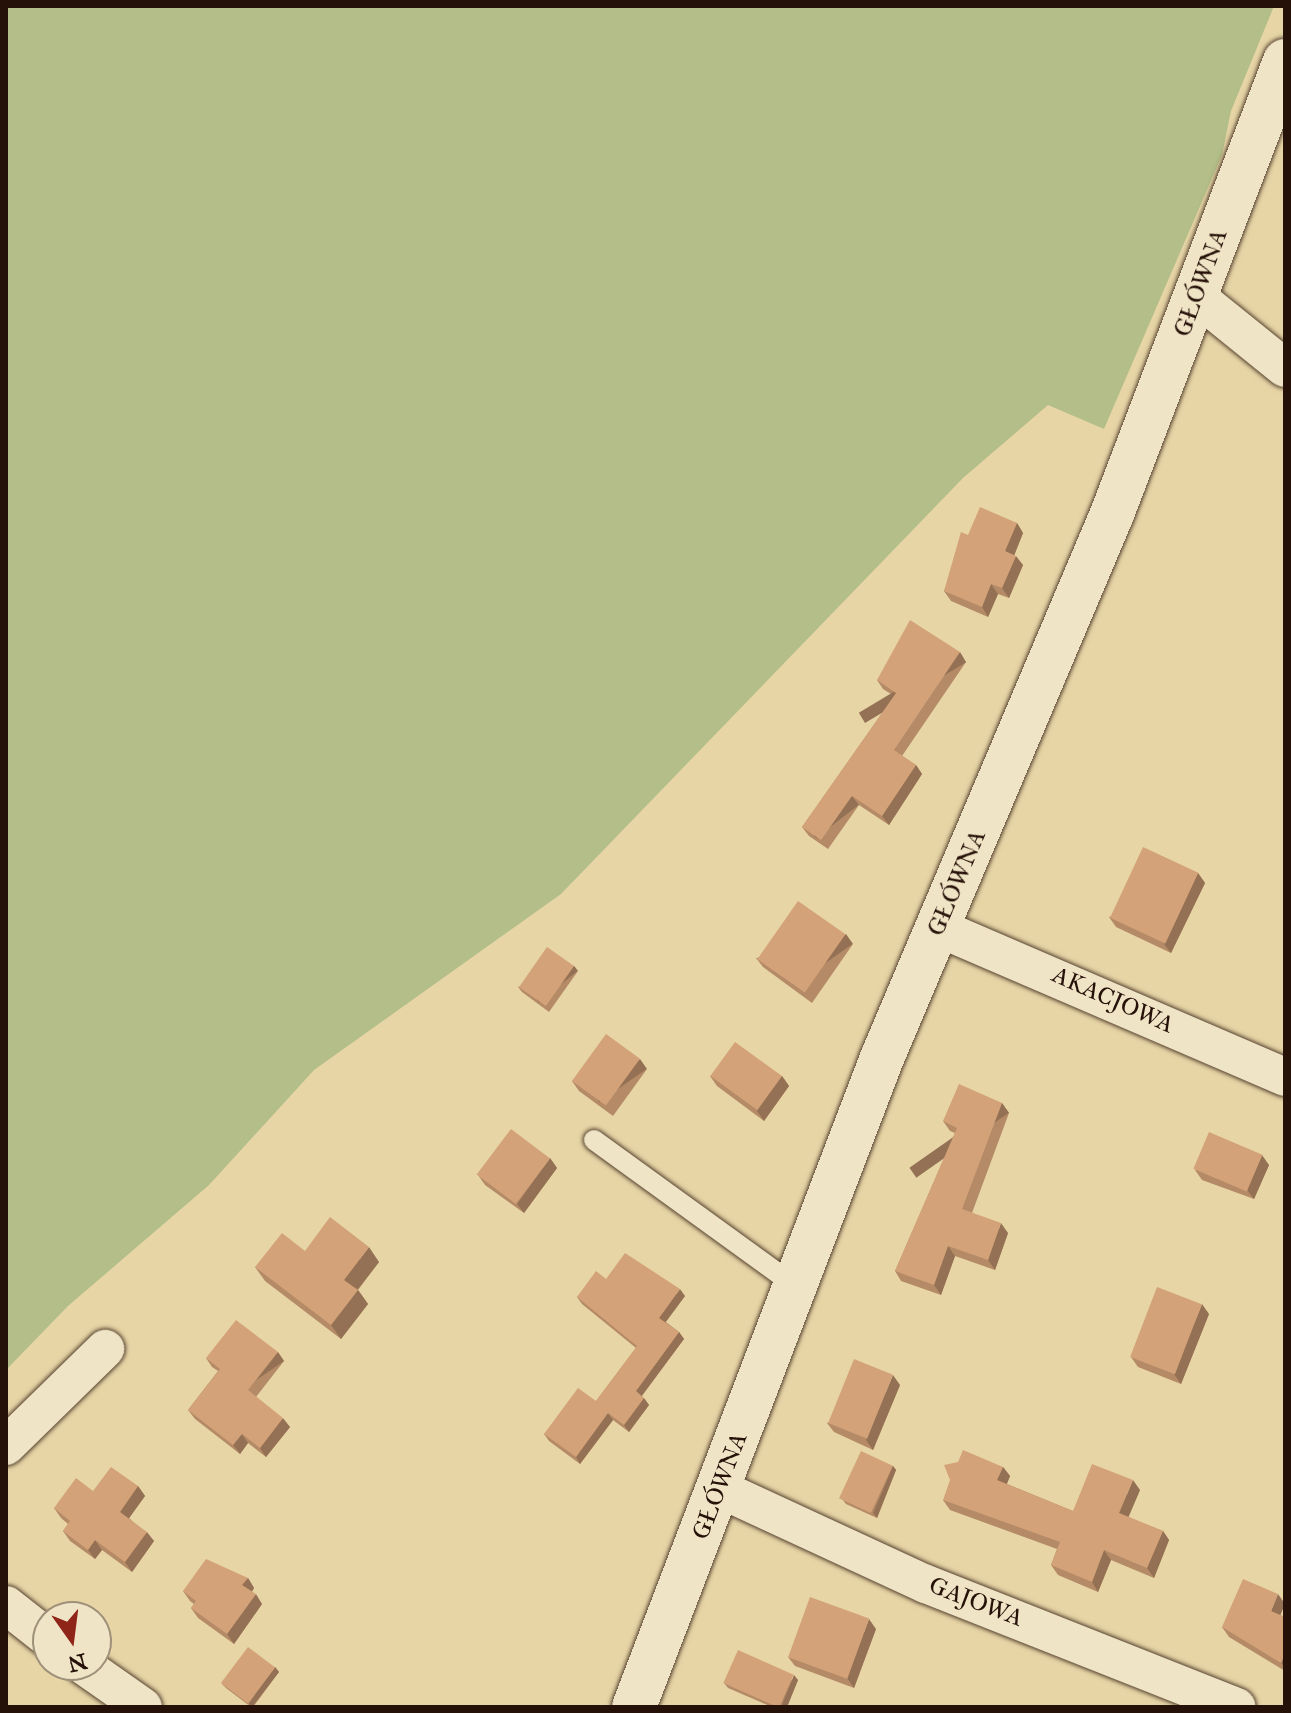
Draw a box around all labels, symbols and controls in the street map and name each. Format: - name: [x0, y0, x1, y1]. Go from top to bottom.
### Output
- street label: GŁÓWNA: [1168, 225, 1234, 341]
- street label: GŁÓWNA: [922, 826, 992, 940]
- street label: AKACJOWA: [1048, 960, 1178, 1040]
- street label: GŁÓWNA: [686, 1428, 754, 1544]
- street label: GAJOWA: [925, 1571, 1027, 1633]
- north arrow: [32, 1601, 112, 1681]
- text: N: [65, 1647, 90, 1678]

